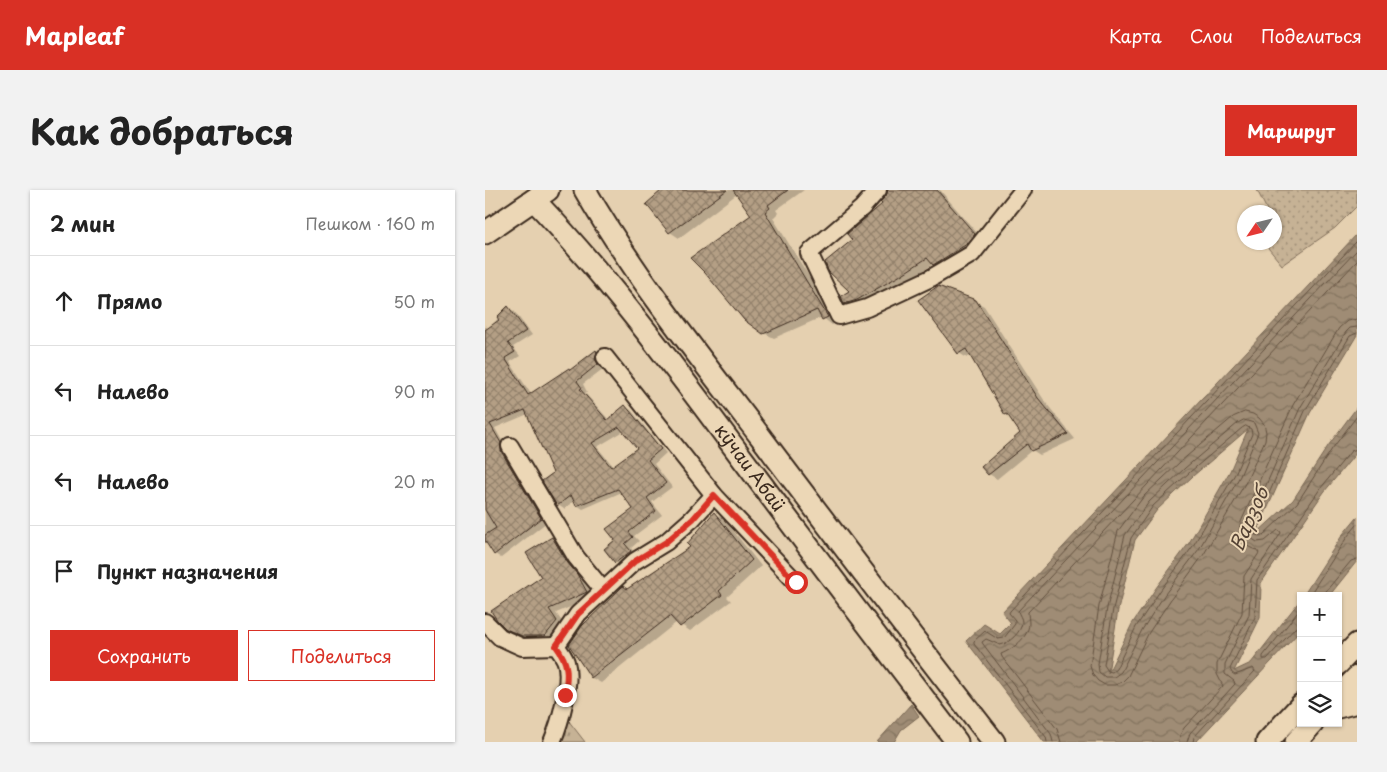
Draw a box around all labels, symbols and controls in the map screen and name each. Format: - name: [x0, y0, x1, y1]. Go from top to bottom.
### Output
- text: Mapleaf: [25, 17, 124, 53]
- text: Карта: [1109, 22, 1162, 49]
- text: Слои: [1190, 22, 1233, 49]
- text: Поделиться: [1261, 22, 1362, 49]
- text: Как добраться: [30, 104, 294, 157]
- button: Маршрут: [1225, 105, 1357, 156]
- north arrow: [1237, 205, 1282, 250]
- text: 2 мин: [50, 207, 115, 239]
- text: Пешком · 160 m: [306, 211, 435, 235]
- icon: ahead: [50, 287, 78, 315]
- text: Прямо: [97, 287, 162, 315]
- text: 50 m: [394, 289, 435, 313]
- icon: left: [50, 377, 78, 405]
- text: Налево: [97, 377, 169, 405]
- text: 90 m: [394, 379, 435, 403]
- street label: кӯчаи Абаӣ: [709, 417, 792, 517]
- icon: left: [50, 467, 78, 495]
- text: Налево: [97, 467, 169, 495]
- text: 20 m: [394, 469, 435, 493]
- water label: Варзоб: [1222, 479, 1276, 555]
- icon: arrive: [50, 557, 78, 585]
- text: Пункт назначения: [97, 557, 278, 585]
- route start: [785, 571, 808, 594]
- map controls: [1297, 592, 1342, 727]
- button: +: [1297, 592, 1342, 637]
- button: Сохранить: [50, 630, 238, 681]
- button: Поделиться: [248, 630, 435, 681]
- button: −: [1297, 637, 1342, 682]
- button: layers: [1297, 682, 1342, 727]
- route end: [554, 684, 577, 707]

